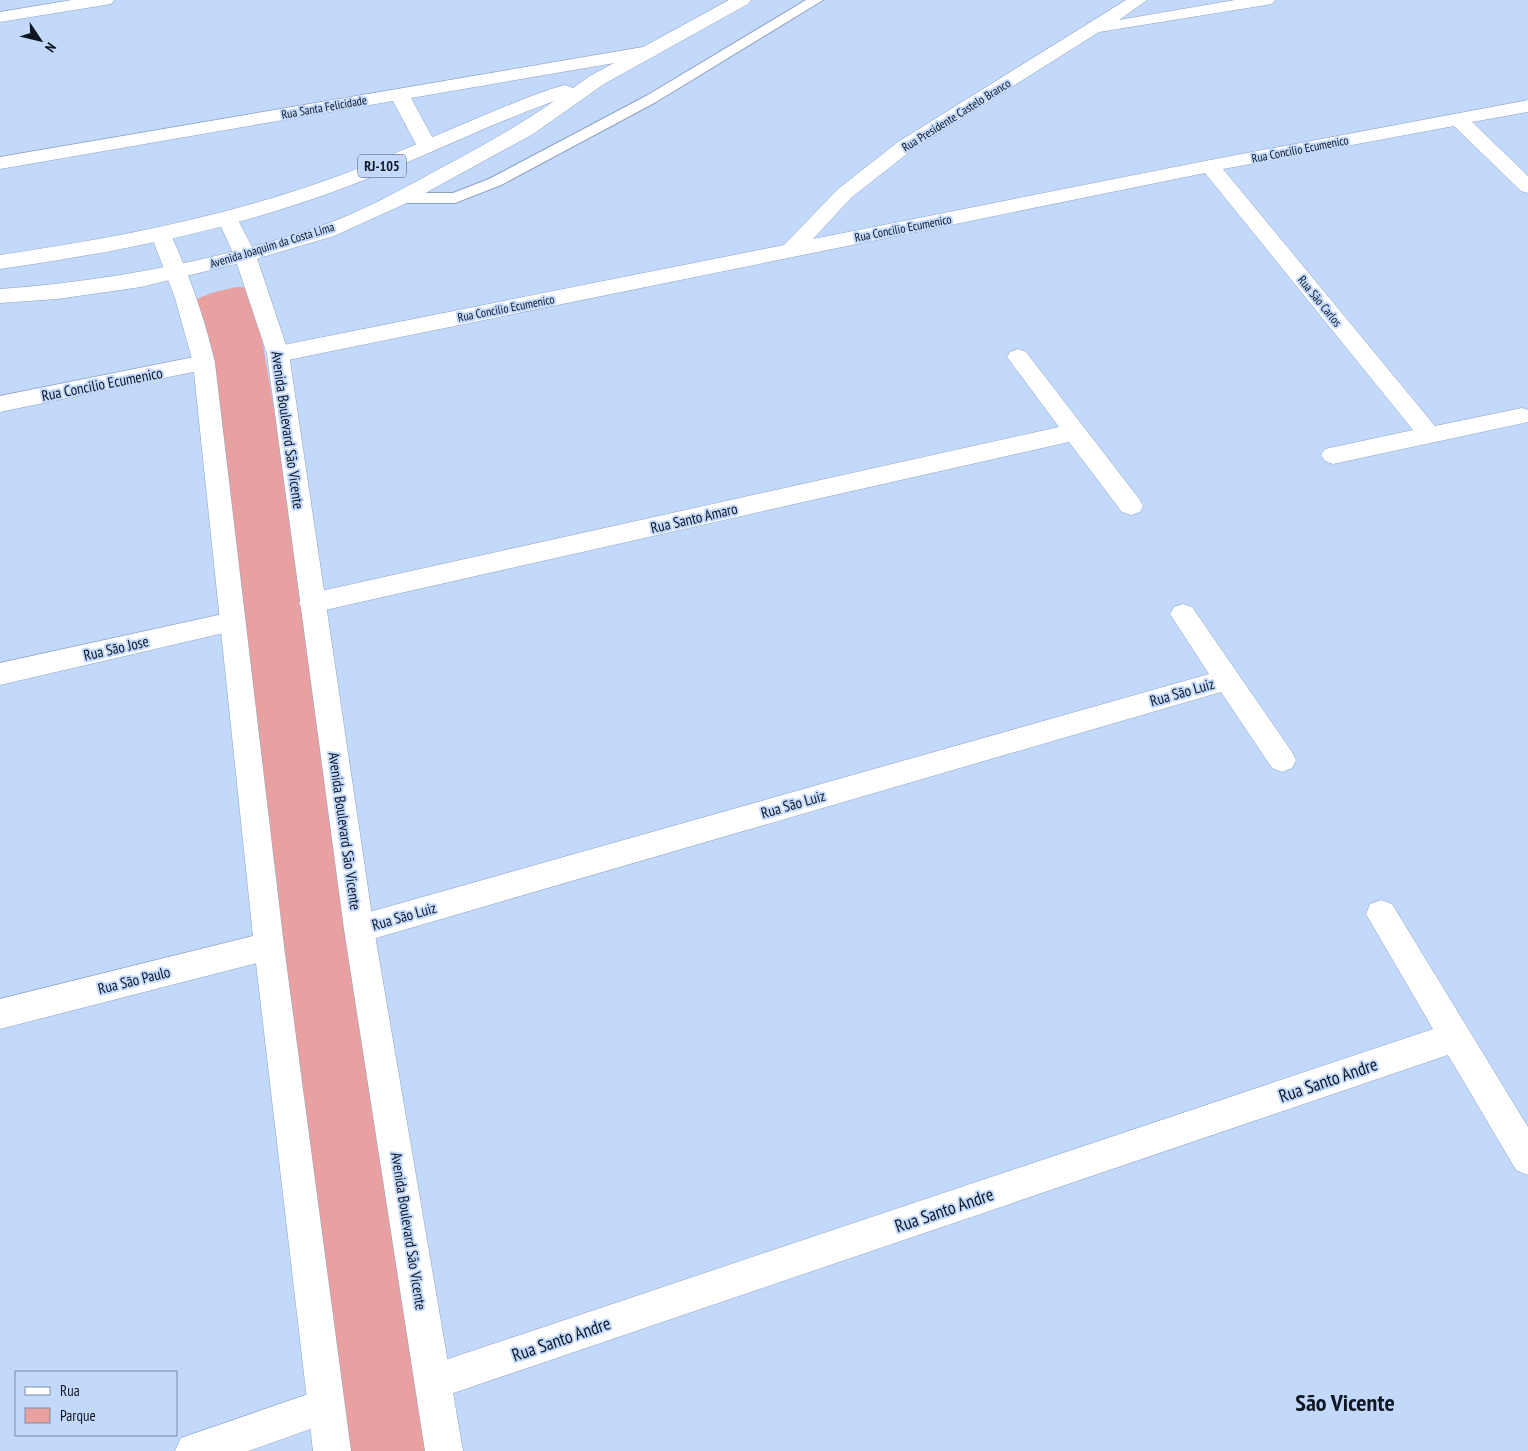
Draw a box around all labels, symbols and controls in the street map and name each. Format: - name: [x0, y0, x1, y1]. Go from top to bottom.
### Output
- north arrow: [15, 15, 65, 65]
- text: N: [41, 39, 60, 56]
- street label: Rua Presidente Castelo Branco: [899, 75, 1013, 155]
- street label: Rua Santa Felicidade: [280, 92, 368, 122]
- street label: Rua Concilio Ecumenico: [1250, 132, 1350, 166]
- road number: RJ-105: [358, 154, 406, 178]
- street label: Rua Concilio Ecumenico: [853, 211, 953, 245]
- street label: Avenida Joaquim da Costa Lima: [208, 219, 336, 271]
- street label: Rua São Carlos: [1295, 272, 1345, 330]
- street label: Rua Concilio Ecumenico: [456, 291, 556, 325]
- street label: Avenida Boulevard São Vicente: [268, 350, 308, 510]
- street label: Rua Concilio Ecumenico: [40, 363, 164, 405]
- street label: Rua Santo Amaro: [649, 499, 739, 537]
- street label: Rua Sāo Jose: [82, 631, 150, 665]
- street label: Rua Sāo Luiz: [1148, 674, 1216, 710]
- street label: Avenida Boulevard São Vicente: [325, 751, 365, 911]
- street label: Rua Sāo Luiz: [759, 786, 827, 822]
- street label: Rua Sāo Luiz: [370, 898, 438, 934]
- street label: Rua Sāo Paulo: [96, 962, 172, 998]
- street label: Rua Santo Andre: [1276, 1052, 1380, 1108]
- street label: Avenida Boulevard São Vicente: [387, 1151, 431, 1311]
- street label: Rua Santo Andre: [892, 1182, 996, 1238]
- street label: Rua Santo Andre: [509, 1311, 613, 1367]
- legend: [15, 1371, 178, 1436]
- text: Rua: [60, 1381, 80, 1400]
- district label: São Vicente: [1295, 1387, 1395, 1418]
- text: Parque: [60, 1406, 96, 1425]

